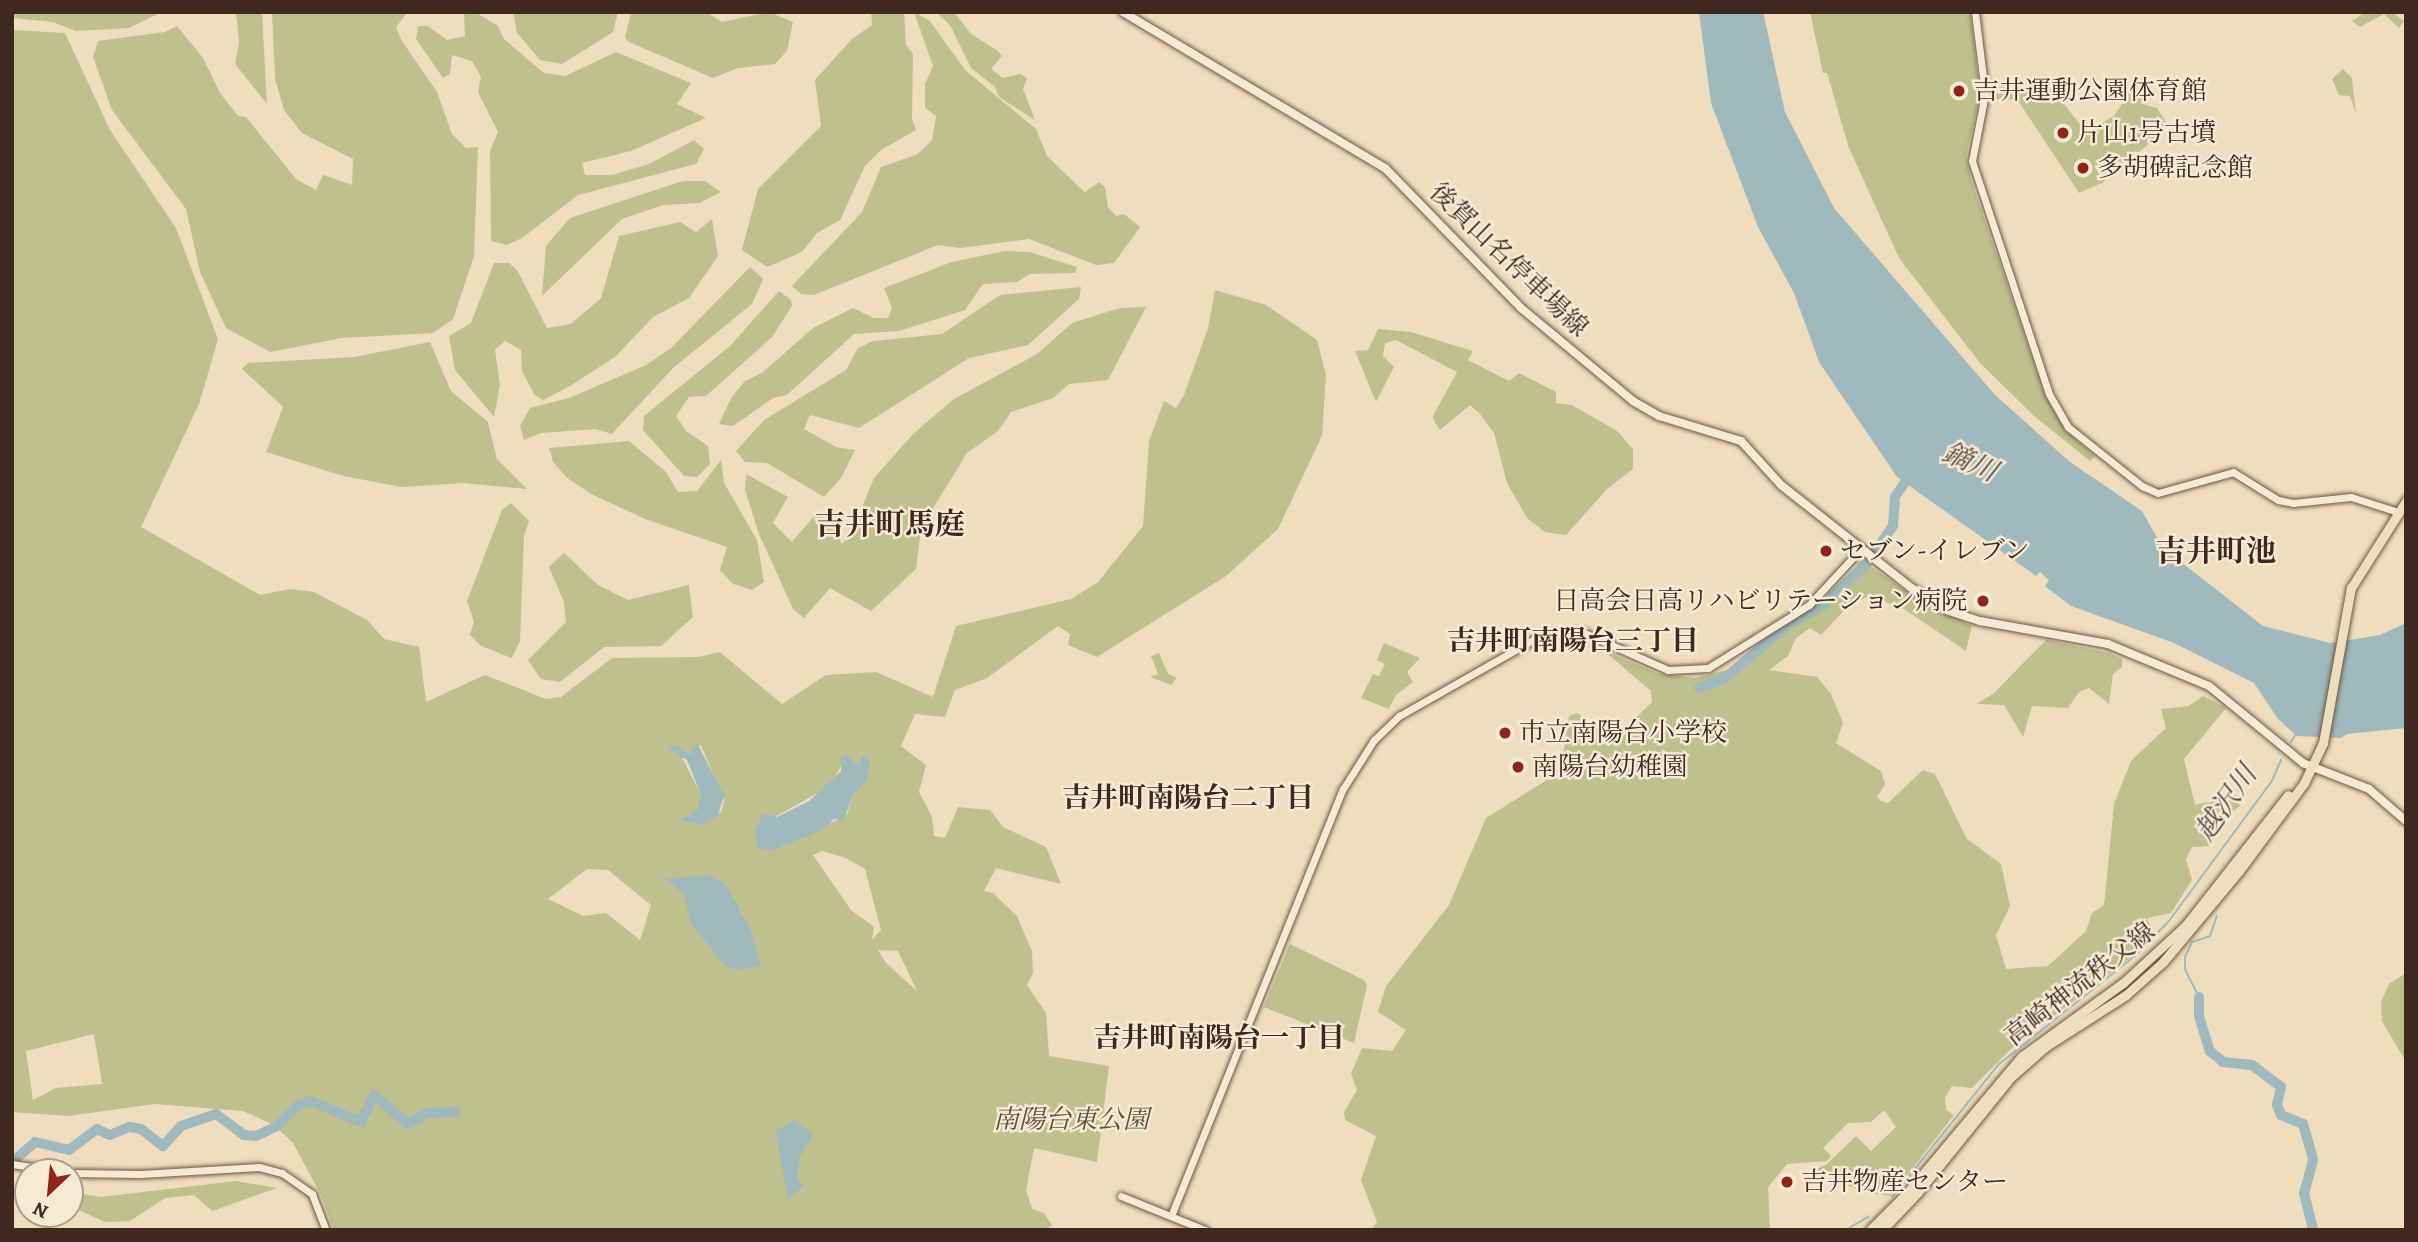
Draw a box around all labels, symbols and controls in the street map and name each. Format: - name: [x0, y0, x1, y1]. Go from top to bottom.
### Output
- place label: 吉井運動公園体育館: [1973, 75, 2207, 107]
- marker: 吉井運動公園体育館: [1951, 83, 1967, 99]
- place label: 片山1号古墳: [2077, 117, 2216, 149]
- marker: 片山1号古墳: [2055, 125, 2071, 141]
- place label: 多胡碑記念館: [2097, 152, 2253, 184]
- marker: 多胡碑記念館: [2075, 160, 2091, 176]
- street label: 後賀山名停車場線: [1423, 177, 1595, 343]
- water label: 鏑川: [1938, 435, 2002, 489]
- district label: 吉井町馬庭: [815, 506, 965, 542]
- district label: 吉井町池: [2156, 533, 2276, 569]
- place label: セブン-イレブン: [1840, 535, 2032, 567]
- marker: セブン-イレブン: [1818, 543, 1834, 559]
- place label: 日高会日高リハビリテーション病院: [1551, 585, 1967, 617]
- marker: 日高会日高リハビリテーション病院: [1973, 591, 1993, 611]
- district label: 吉井町南陽台三丁目: [1447, 624, 1699, 658]
- place label: 市立南陽台小学校: [1519, 717, 1727, 749]
- marker: 市立南陽台小学校: [1497, 725, 1513, 741]
- place label: 南陽台幼稚園: [1532, 751, 1688, 783]
- marker: 南陽台幼稚園: [1510, 759, 1526, 775]
- water label: 越沢川: [2188, 759, 2264, 847]
- district label: 吉井町南陽台二丁目: [1062, 781, 1314, 815]
- street label: 高崎神流秩父線: [1999, 916, 2161, 1052]
- district label: 吉井町南陽台一丁目: [1093, 1021, 1345, 1055]
- park label: 南陽台東公園: [993, 1104, 1149, 1136]
- north arrow: [14, 1158, 84, 1228]
- place label: 吉井物産センター: [1801, 1166, 2009, 1198]
- marker: 吉井物産センター: [1779, 1174, 1795, 1190]
- text: N: [29, 1195, 53, 1225]

